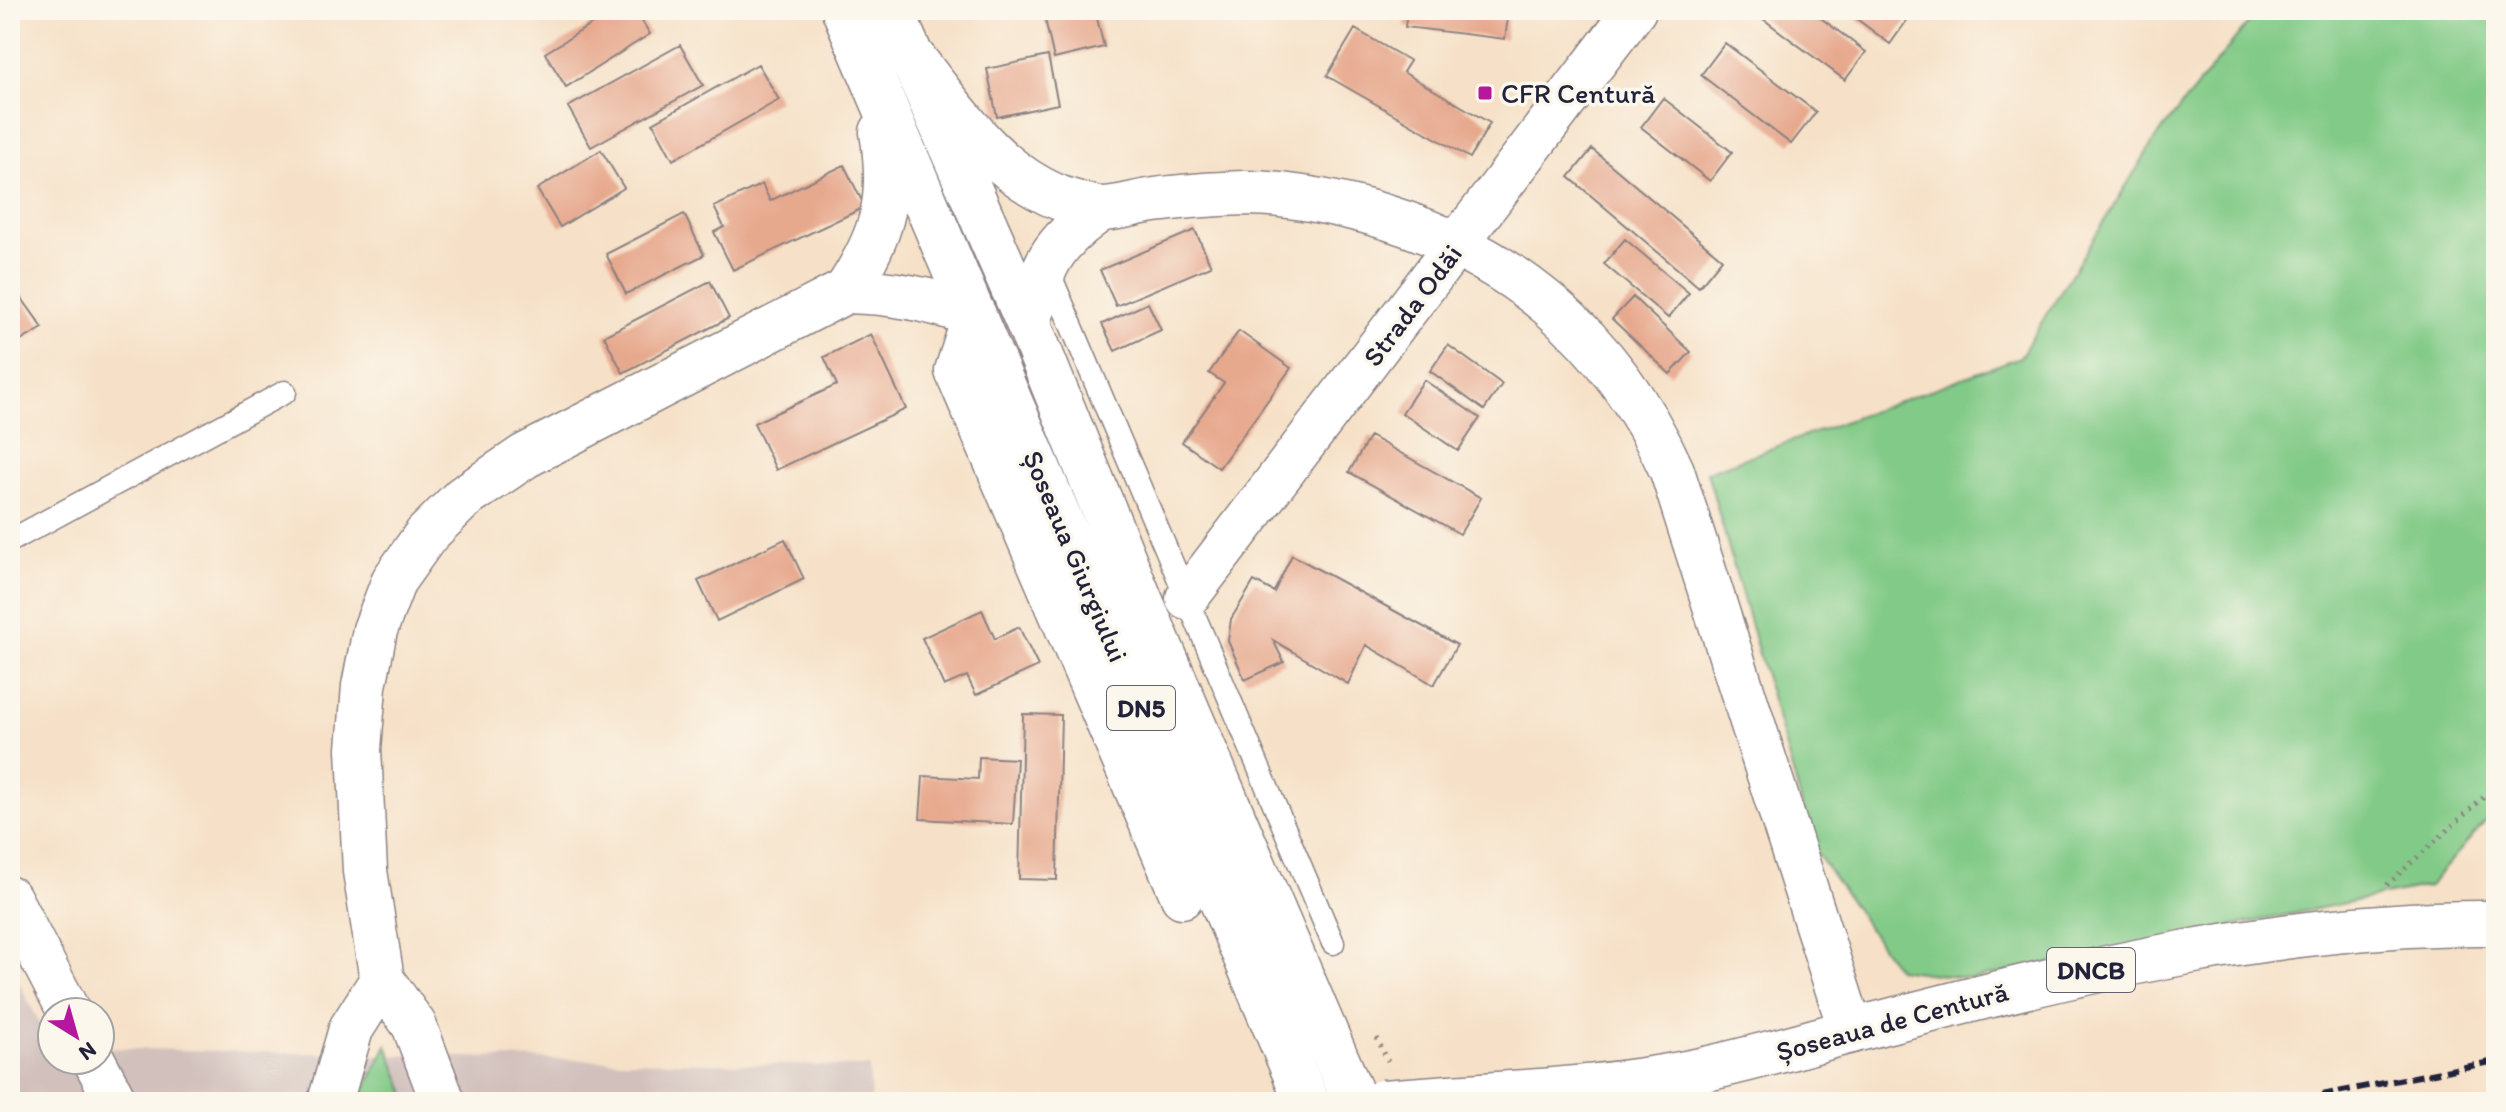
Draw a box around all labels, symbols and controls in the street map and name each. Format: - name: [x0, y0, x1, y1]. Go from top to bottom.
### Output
- place label: CFR Centură: [1501, 76, 1656, 110]
- marker: CFR Centură: [1476, 84, 1494, 102]
- street label: Strada Odăi: [1355, 237, 1469, 373]
- street label: Șoseaua Giurgiului: [1016, 445, 1136, 667]
- road number: DN5: [1107, 686, 1175, 730]
- road number: DNCB: [2047, 948, 2135, 992]
- street label: Șoseaua de Centură: [1772, 974, 2012, 1068]
- north arrow: [36, 996, 116, 1076]
- text: N: [74, 1036, 102, 1067]

